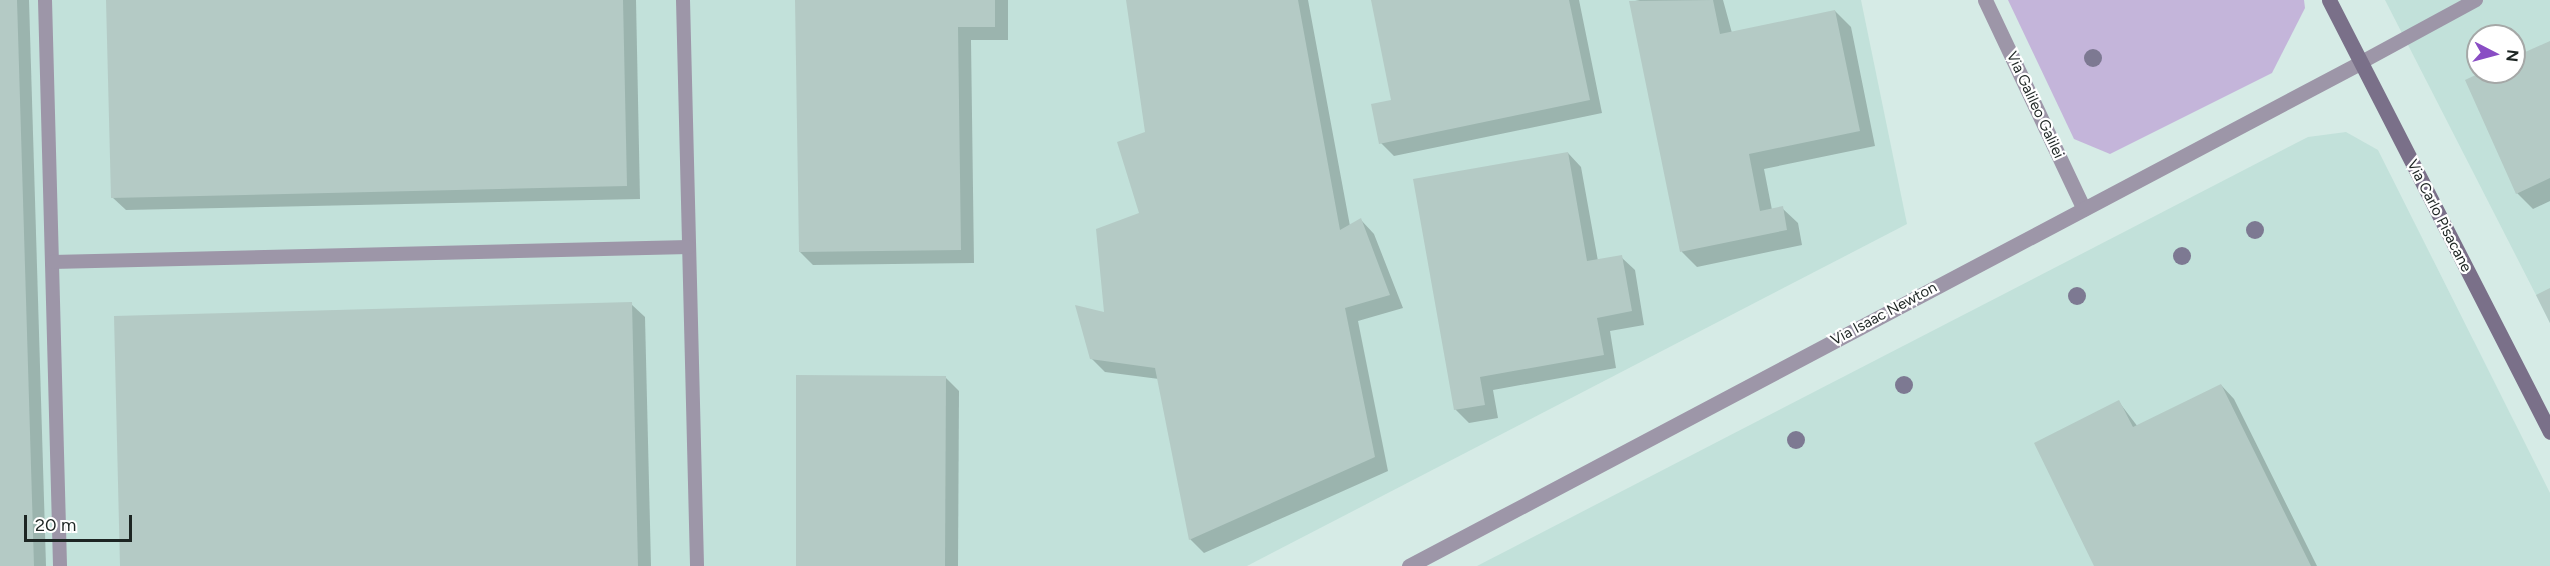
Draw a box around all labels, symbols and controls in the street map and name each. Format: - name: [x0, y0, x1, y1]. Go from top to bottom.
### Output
- north arrow: [2466, 24, 2526, 84]
- street label: Via Galileo Galilei: [2002, 49, 2068, 161]
- text: N: [2502, 49, 2523, 63]
- street label: Via Carlo Pisacane: [2403, 157, 2475, 275]
- street label: Via Isaac Newton: [1828, 278, 1940, 350]
- scale bar: [27, 503, 135, 541]
- text: 20 m: [35, 514, 76, 536]

